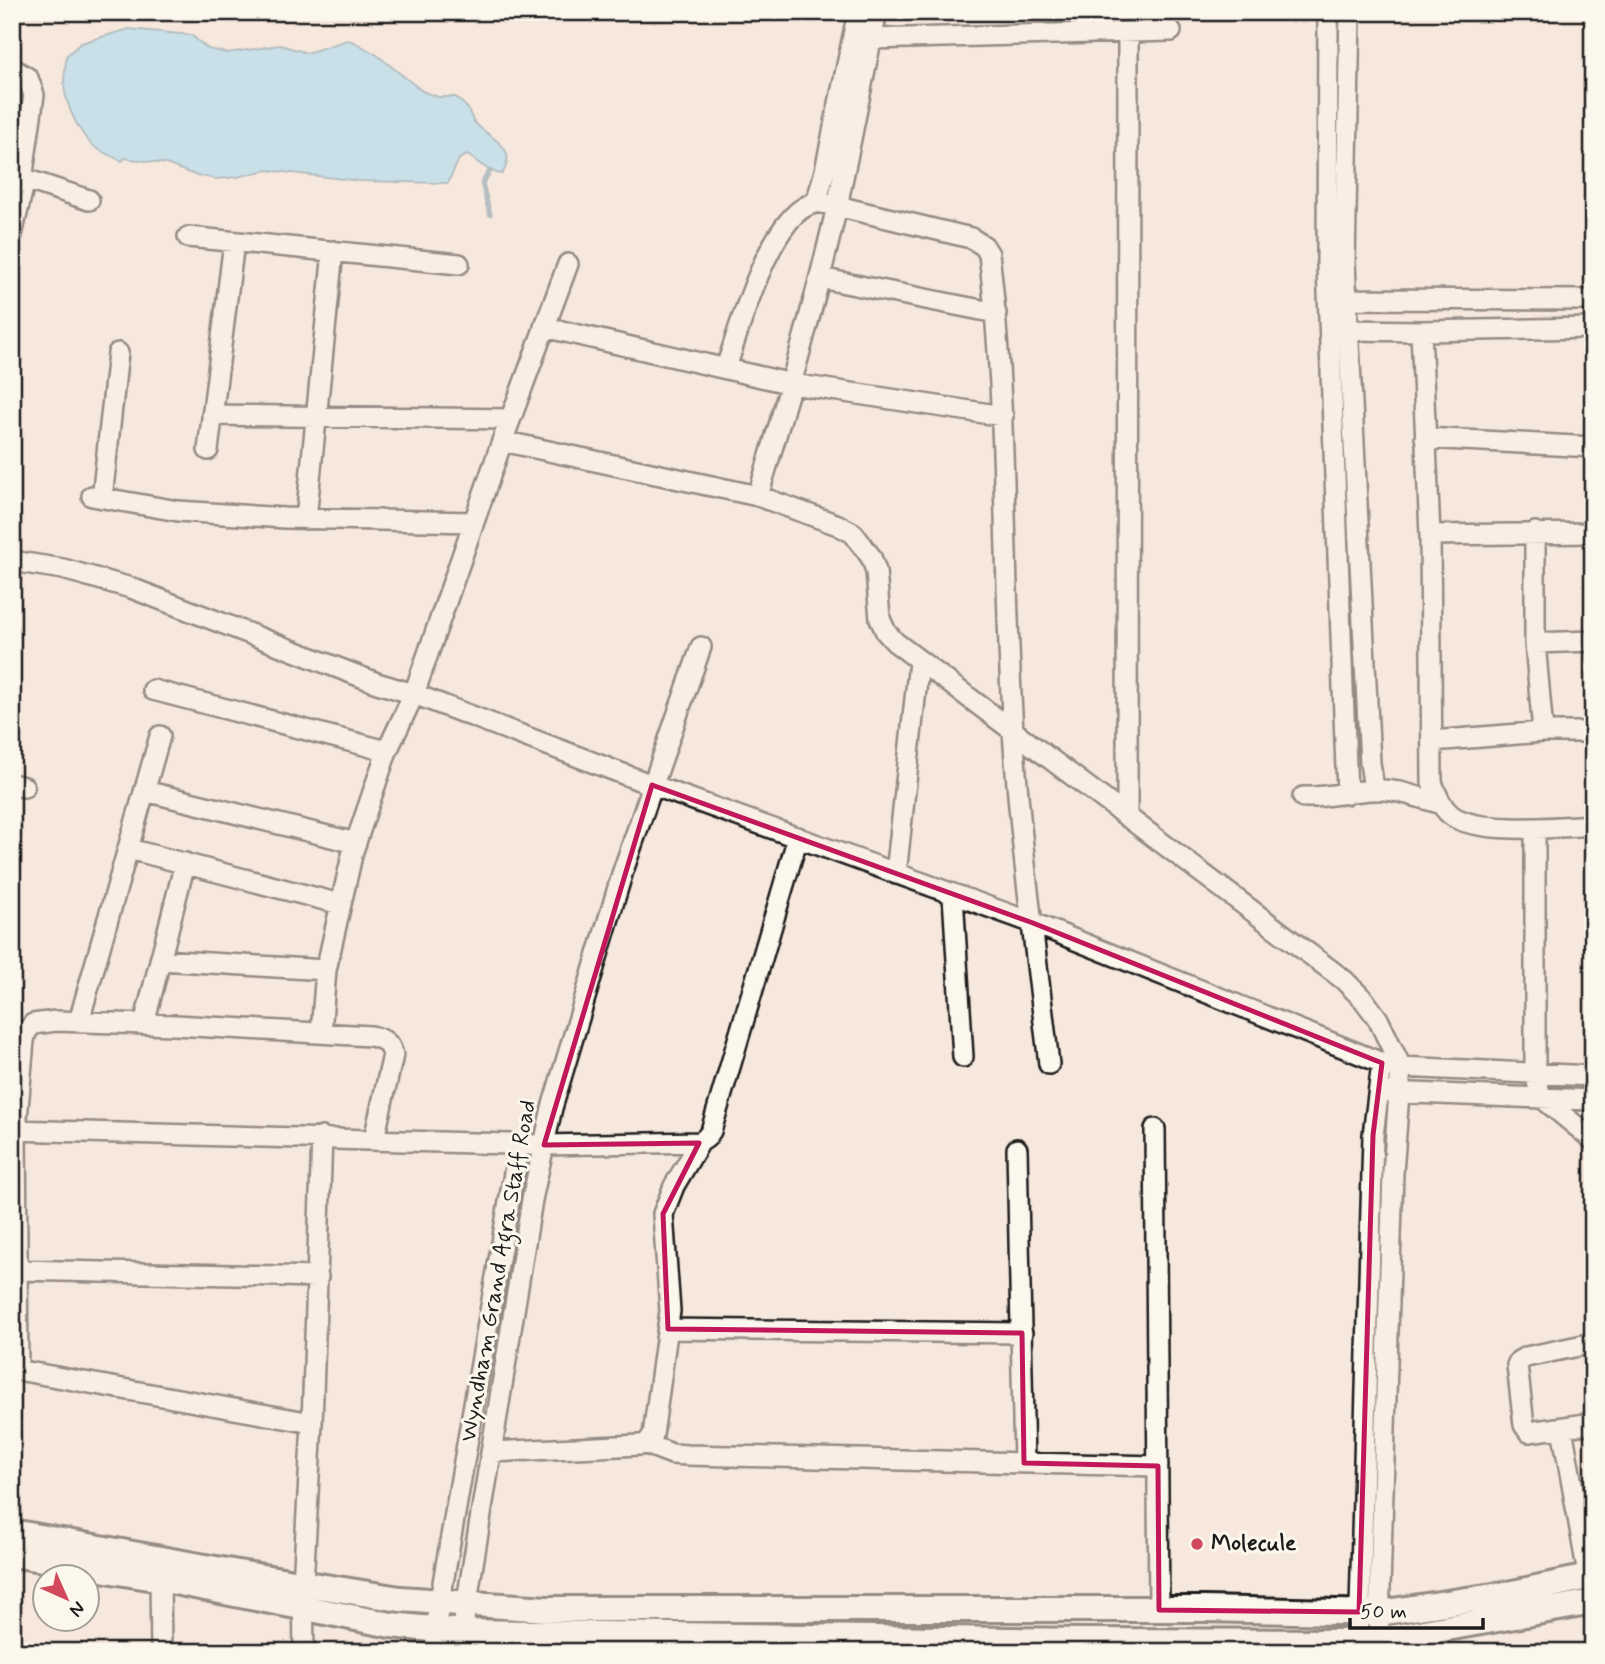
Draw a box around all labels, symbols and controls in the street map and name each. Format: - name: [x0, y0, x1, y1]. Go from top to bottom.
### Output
- street label: Wyndham Grand Agra Staff Road: [454, 1098, 546, 1445]
- place label: Molecule: [1211, 1529, 1297, 1559]
- marker: Molecule: [1189, 1536, 1205, 1552]
- north arrow: [32, 1562, 102, 1632]
- scale bar: [1350, 1587, 1482, 1631]
- text: N: [64, 1596, 90, 1622]
- text: 50 m: [1360, 1598, 1407, 1626]

